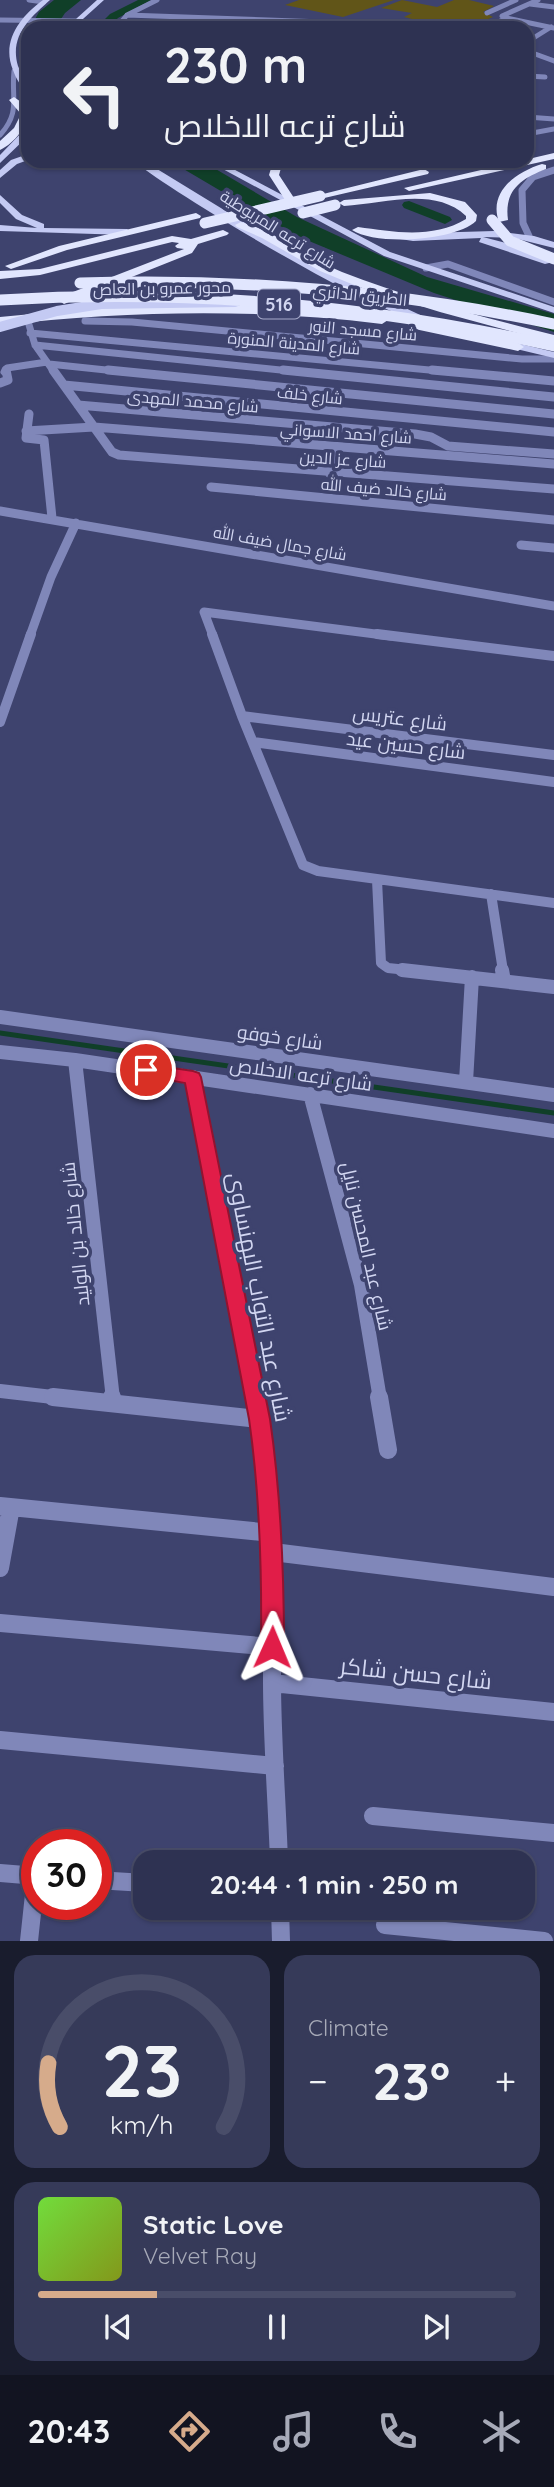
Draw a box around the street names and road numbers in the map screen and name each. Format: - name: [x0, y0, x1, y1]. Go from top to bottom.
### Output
- street label: شارع ترعه المريوطية: [215, 185, 339, 274]
- street label: محور عمرو بن العاص: [93, 277, 231, 300]
- street label: الطريق الدائري: [311, 280, 408, 314]
- road number: 516: [258, 290, 300, 318]
- street label: شارع مسجد النور: [307, 315, 418, 347]
- street label: شارع المدينة المنورة: [227, 327, 361, 361]
- street label: شارع خلف: [276, 382, 344, 410]
- street label: شارع محمد المهدى: [126, 385, 260, 419]
- street label: شارع احمد الاسواني: [279, 418, 413, 452]
- street label: شارع عز الدين: [299, 446, 387, 474]
- street label: شارع خالد ضيف الله: [320, 474, 448, 506]
- street label: شارع جمال ضيف الله: [211, 521, 348, 567]
- street label: شارع عتريس: [351, 700, 449, 738]
- street label: شارع حسين عيد: [345, 726, 467, 766]
- street label: شارع خوفو: [235, 1019, 324, 1057]
- street label: شارع ترعه الاخلاص: [228, 1052, 374, 1098]
- street label: شارع عبد المحسن نايل: [334, 1159, 398, 1333]
- street label: شارع خالد بن الوليد: [56, 1161, 96, 1307]
- street label: شارع عبد التواب البهنساوى: [220, 1170, 298, 1425]
- street label: شارع حسن شاكر: [337, 1650, 493, 1697]

